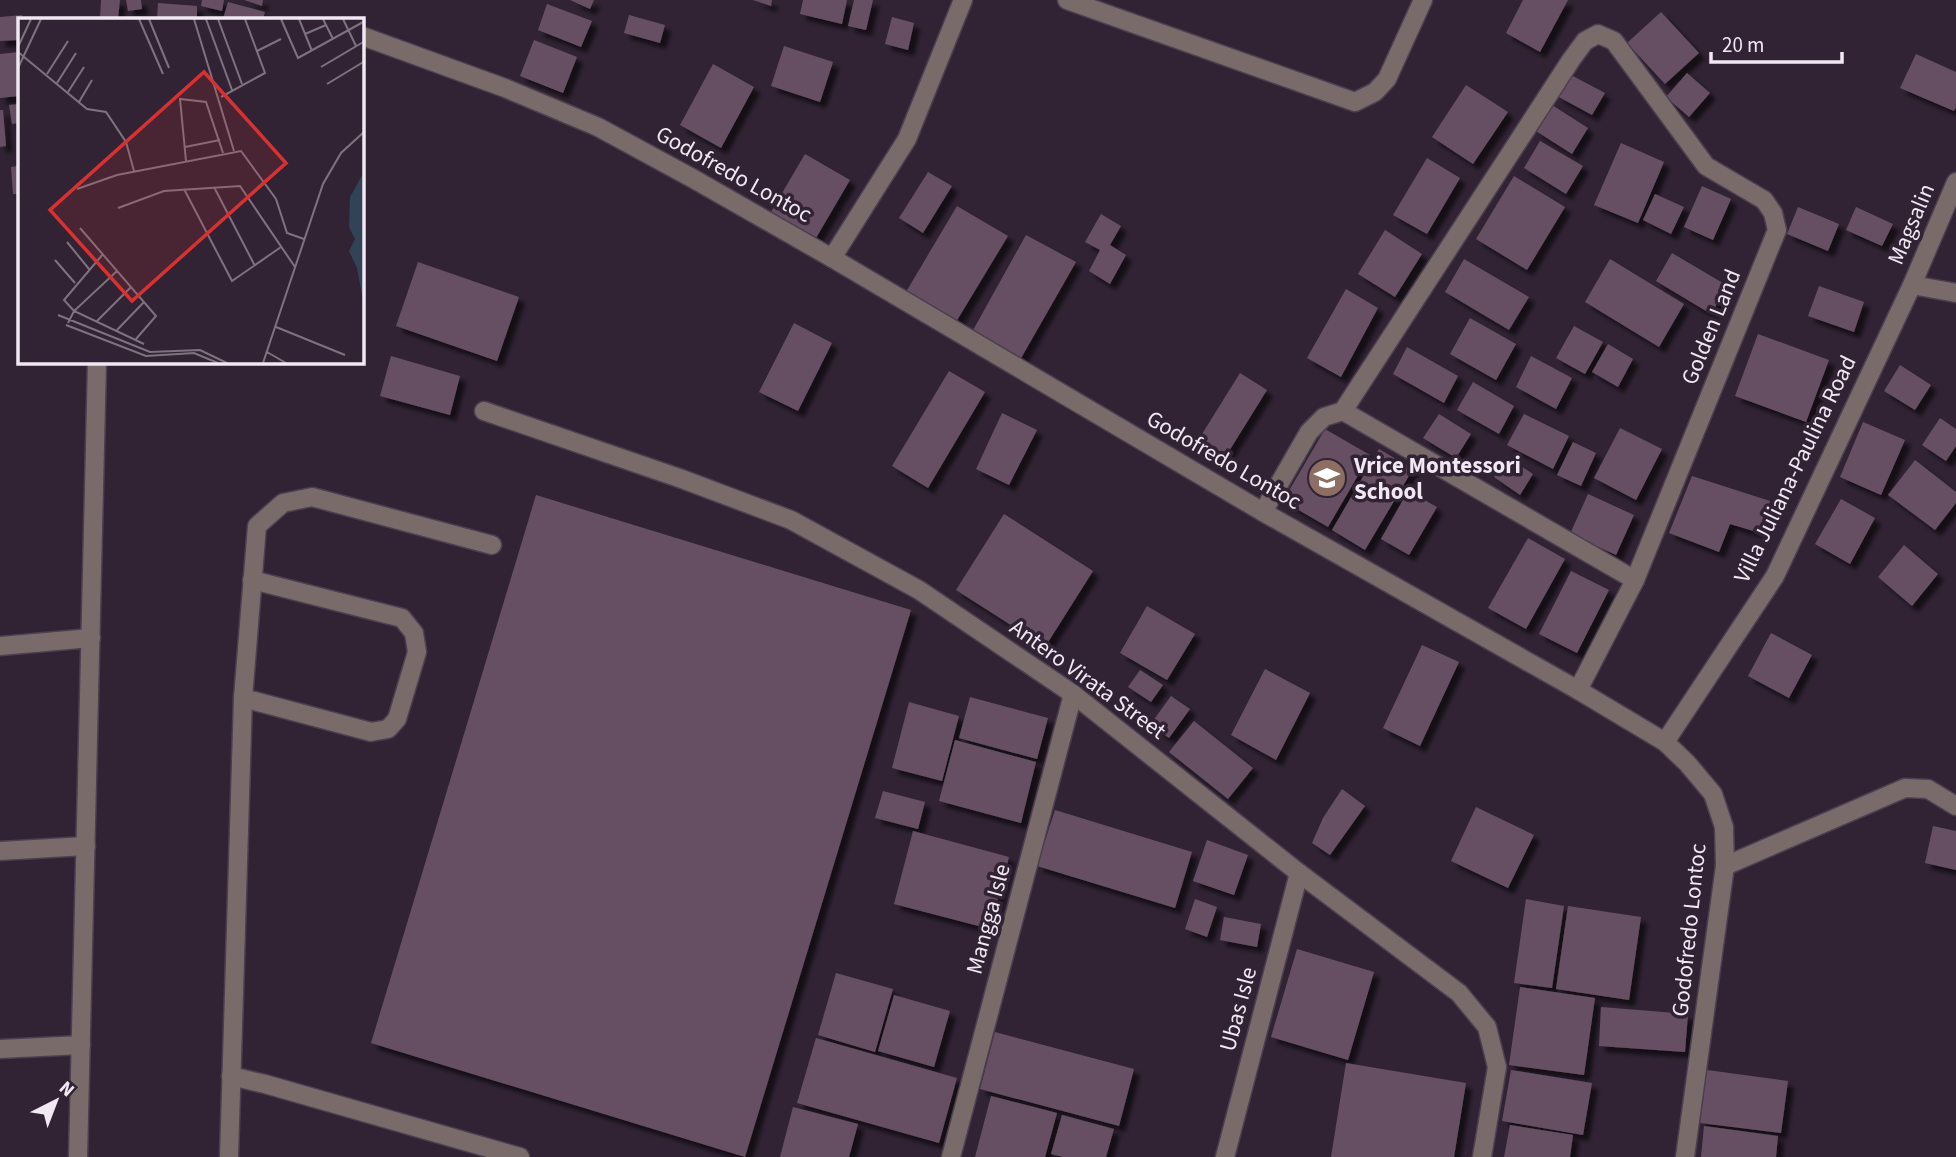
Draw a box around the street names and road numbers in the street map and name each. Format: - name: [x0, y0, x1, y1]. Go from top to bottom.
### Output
- street label: Godofredo Lontoc: [650, 117, 818, 231]
- street label: Magsalin: [1879, 178, 1943, 270]
- street label: Golden Land: [1673, 264, 1749, 390]
- street label: Villa Juliana-Paulina Road: [1726, 350, 1864, 588]
- street label: Godofredo Lontoc: [1140, 402, 1308, 518]
- street label: Antero Virata Street: [1003, 611, 1173, 747]
- street label: Godofredo Lontoc: [1664, 842, 1714, 1018]
- street label: Mangga Isle: [957, 860, 1019, 978]
- street label: Ubas Isle: [1211, 963, 1265, 1055]

